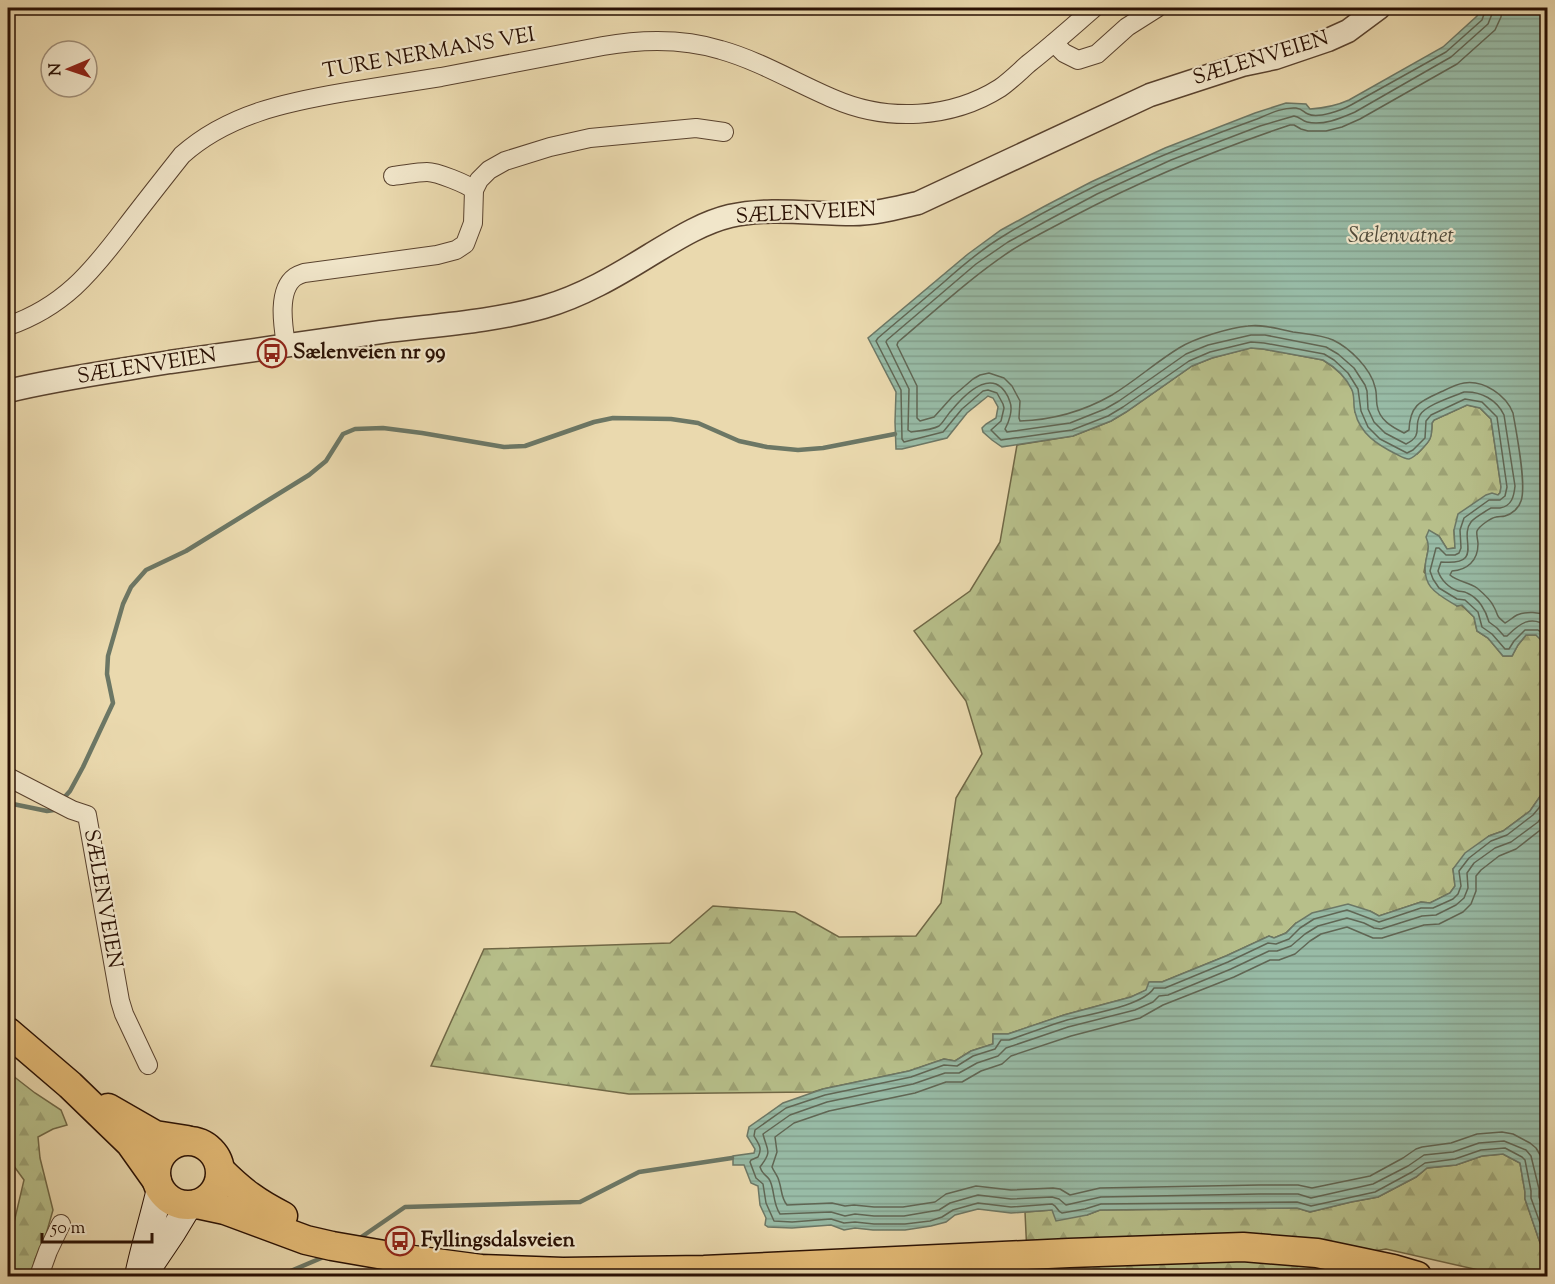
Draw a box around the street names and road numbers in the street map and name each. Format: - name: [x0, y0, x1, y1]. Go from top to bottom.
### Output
- street label: TURE NERMANS VEI: [320, 21, 538, 87]
- street label: SÆLENVEIEN: [1189, 24, 1333, 94]
- street label: SÆLENVEIEN: [735, 195, 877, 233]
- street label: SÆLENVEIEN: [75, 341, 219, 393]
- street label: SÆLENVEIEN: [75, 827, 129, 971]

